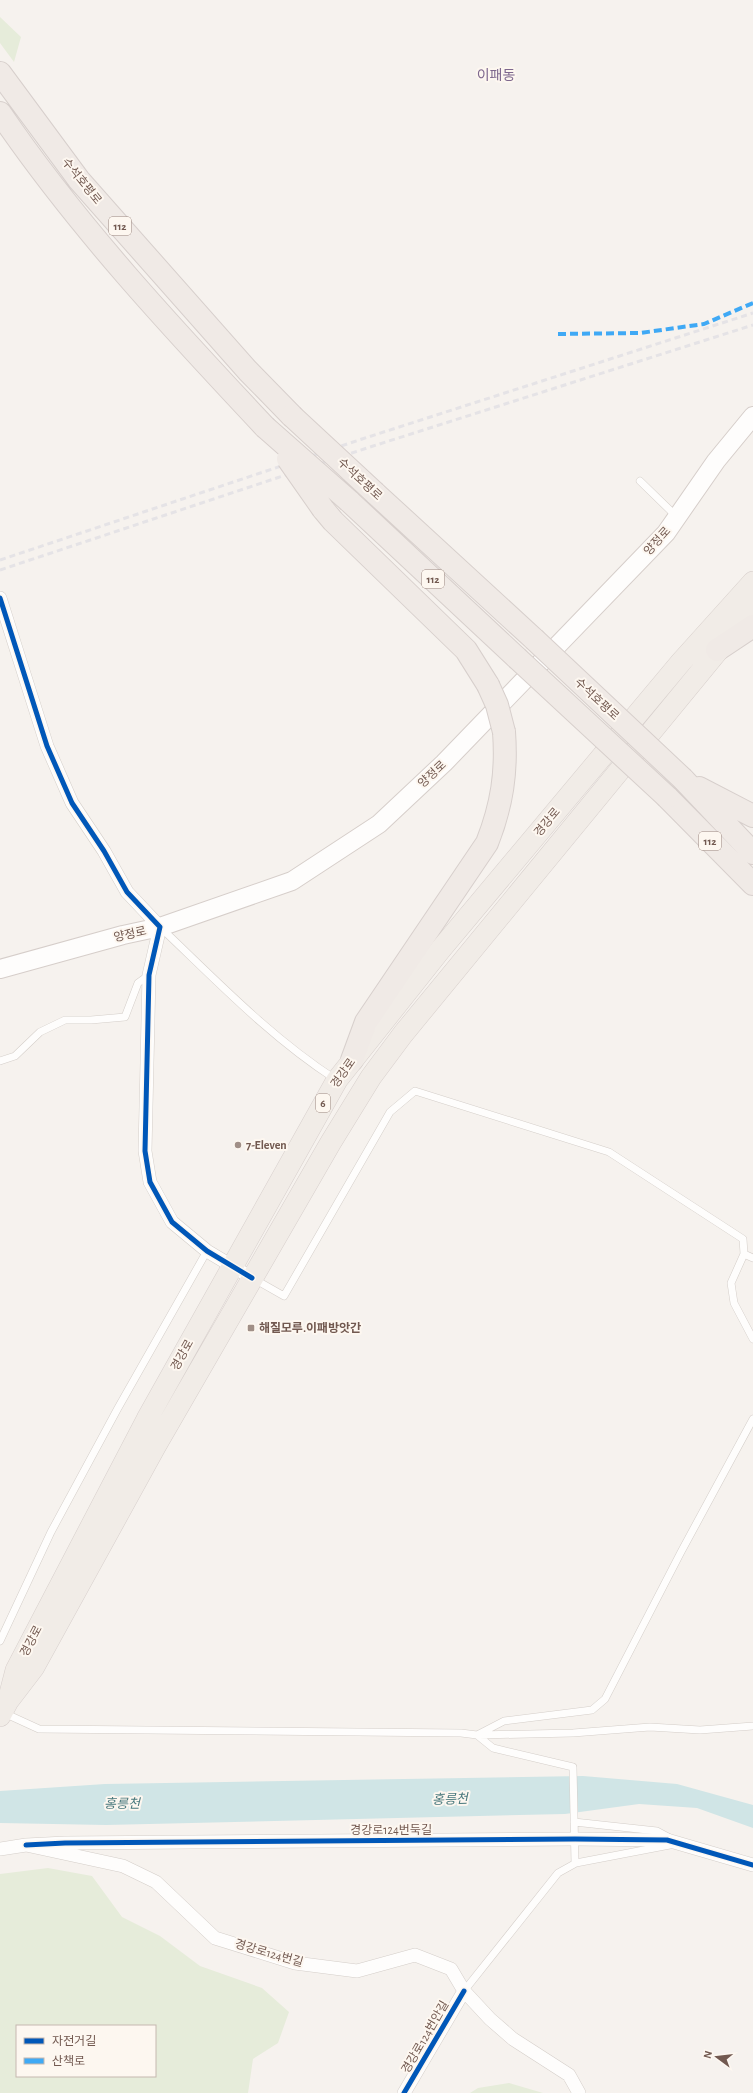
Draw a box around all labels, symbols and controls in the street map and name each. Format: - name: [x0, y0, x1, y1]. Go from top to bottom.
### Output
- district label: 이패동: [477, 68, 515, 83]
- street label: 수석호평로: [60, 156, 104, 206]
- road number: 112: [109, 217, 131, 235]
- street label: 수석호평로: [336, 456, 384, 502]
- street label: 양정로: [641, 525, 673, 557]
- road number: 112: [422, 570, 444, 588]
- street label: 수석호평로: [573, 676, 621, 722]
- street label: 양정로: [416, 758, 448, 790]
- street label: 경강로: [532, 805, 562, 839]
- road number: 112: [699, 832, 721, 850]
- street label: 양정로: [113, 924, 147, 944]
- street label: 경강로: [329, 1056, 357, 1090]
- road number: 6: [316, 1094, 330, 1112]
- place label: 7-Eleven: [246, 1139, 287, 1151]
- marker: 7-Eleven: [233, 1140, 243, 1150]
- place label: 해질모루.이패방앗간: [259, 1322, 361, 1334]
- marker: 해질모루.이패방앗간: [246, 1323, 256, 1333]
- street label: 경강로: [169, 1338, 195, 1372]
- street label: 경강로: [18, 1624, 44, 1658]
- water label: 홍릉천: [432, 1792, 469, 1807]
- water label: 홍릉천: [104, 1797, 141, 1811]
- street label: 경강로124번둑길: [350, 1824, 432, 1836]
- street label: 경강로124번길: [233, 1938, 305, 1968]
- street label: 경강로124번안길: [399, 1999, 451, 2075]
- legend: [16, 2025, 156, 2077]
- text: 자전거길: [52, 2035, 96, 2047]
- north arrow: [697, 2037, 737, 2077]
- text: N: [702, 2049, 714, 2060]
- text: 산책로: [52, 2055, 85, 2067]

